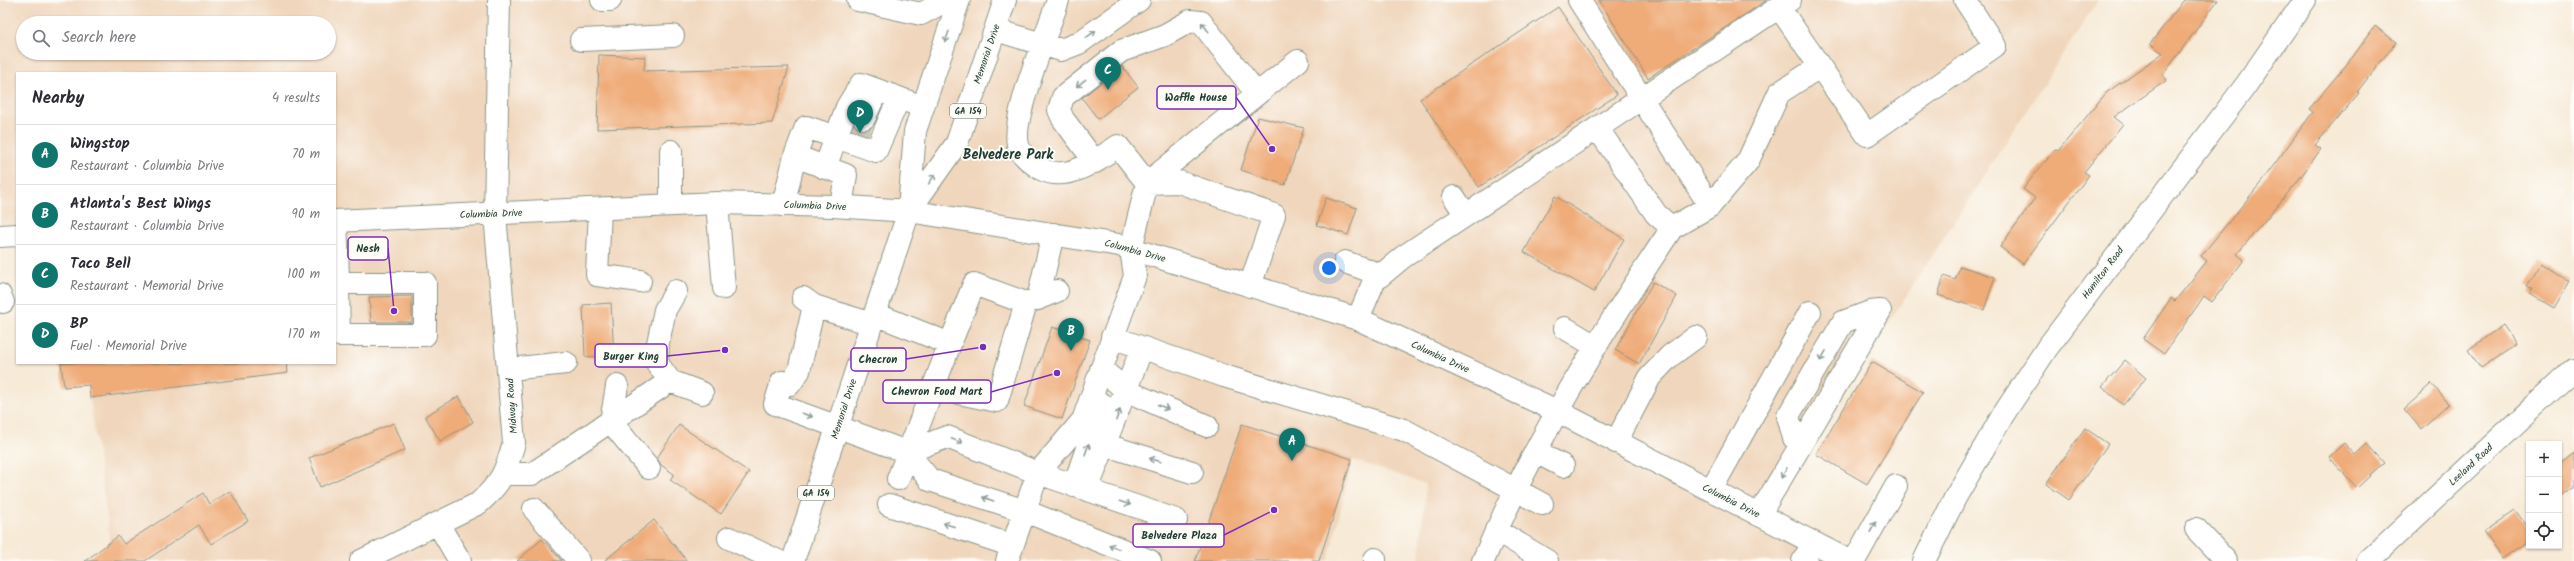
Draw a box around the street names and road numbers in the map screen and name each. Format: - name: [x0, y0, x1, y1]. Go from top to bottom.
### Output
- street label: Memorial Drive: [969, 21, 1005, 86]
- road number: GA 154: [950, 104, 986, 118]
- street label: Columbia Drive: [783, 197, 847, 215]
- street label: Columbia Drive: [459, 205, 523, 223]
- street label: Columbia Drive: [1103, 235, 1168, 267]
- street label: Hamilton Road: [2078, 243, 2129, 303]
- street label: Columbia Drive: [1408, 336, 1472, 378]
- street label: Memorial Drive: [827, 376, 861, 441]
- street label: Midway Road: [502, 377, 522, 434]
- street label: Leeland Road: [2445, 439, 2498, 490]
- street label: Columbia Drive: [1699, 480, 1763, 523]
- road number: GA 154: [798, 486, 834, 500]

